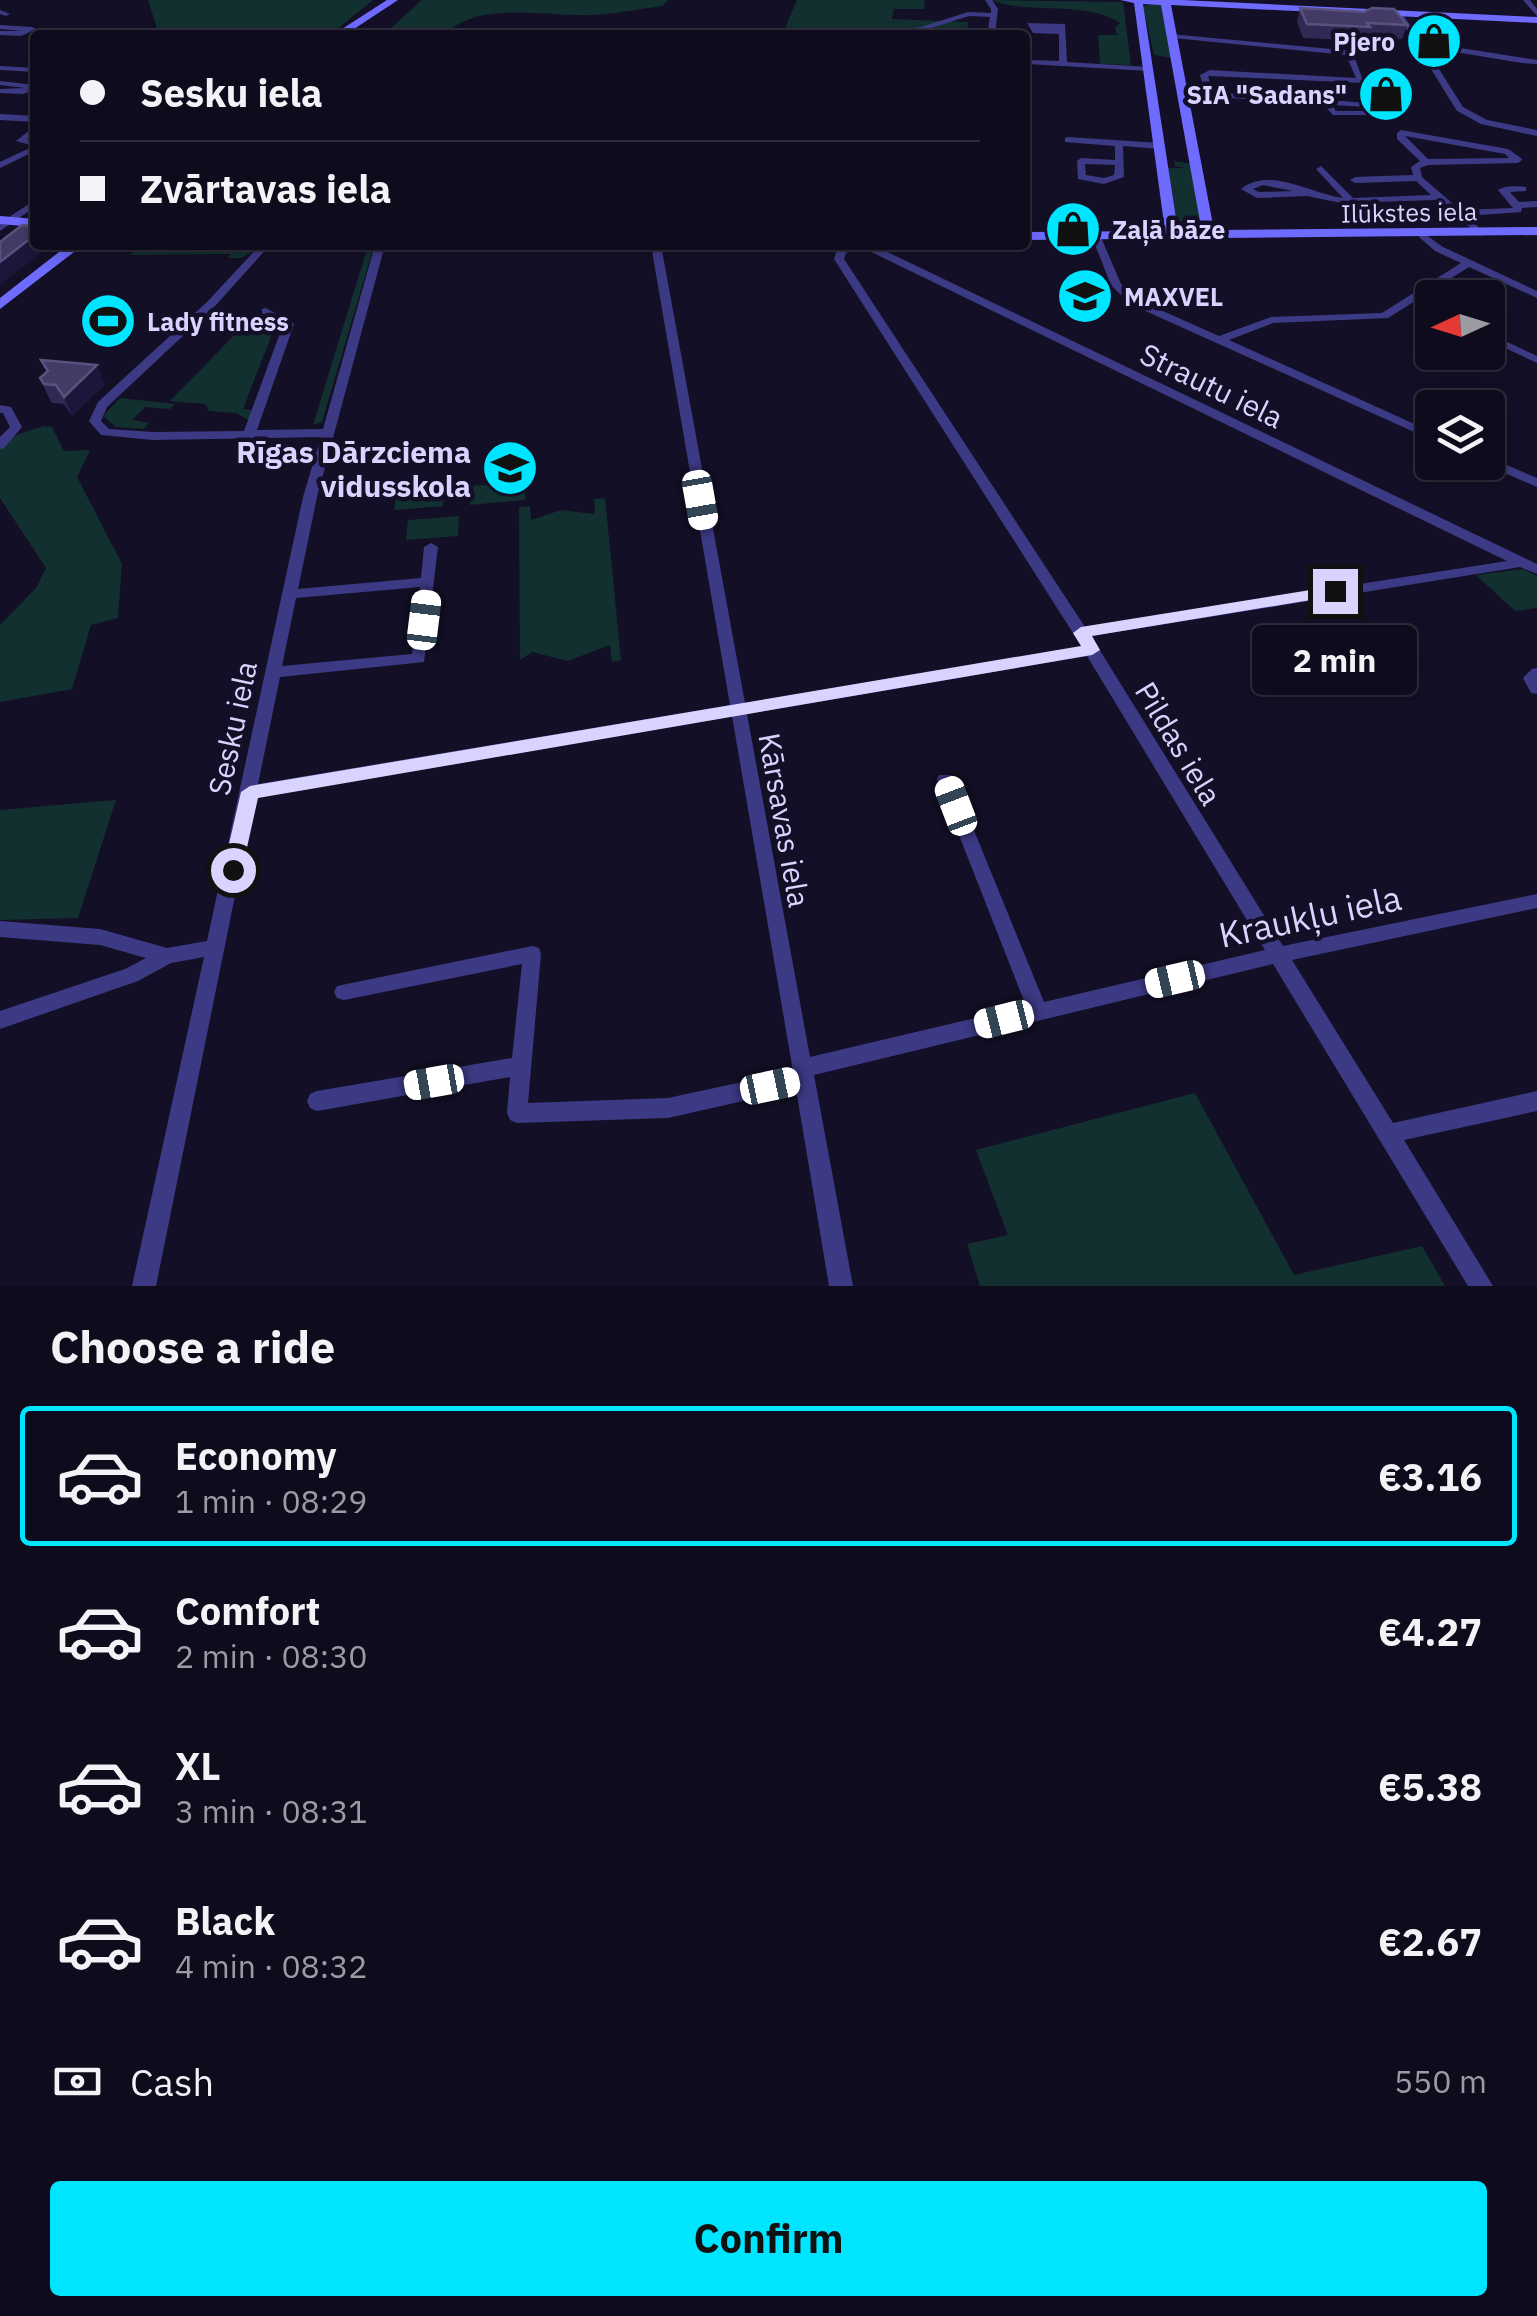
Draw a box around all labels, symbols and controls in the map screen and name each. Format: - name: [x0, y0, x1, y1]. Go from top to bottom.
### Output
- shop icon: Pjero: [1404, 11, 1464, 71]
- place label: Pjero: [1333, 25, 1395, 58]
- shop icon: SIA "Sadans": [1356, 64, 1416, 124]
- text: Sesku iela: [140, 68, 323, 117]
- place label: SIA "Sadans": [1186, 78, 1347, 111]
- text: Zvārtavas iela: [140, 164, 391, 213]
- street label: Ilūkstes iela: [1340, 194, 1478, 230]
- shop icon: Zaļā bāze: [1043, 199, 1103, 259]
- place label: Zaļā bāze: [1112, 213, 1225, 247]
- school or university icon: MAXVEL: [1055, 266, 1115, 326]
- place label: MAXVEL: [1124, 280, 1223, 313]
- north arrow: [1415, 280, 1505, 370]
- map controls: [1415, 280, 1505, 480]
- sports icon: Lady fitness: [78, 291, 138, 351]
- place label: Lady fitness: [147, 305, 289, 338]
- street label: Strautu iela: [1134, 334, 1290, 436]
- button: layers: [1415, 390, 1505, 480]
- place label: Rīgas Dārzciema vidusskola: [236, 432, 471, 505]
- school or university icon: Rīgas Dārzciema vidusskola: [480, 438, 540, 498]
- car: [680, 468, 720, 532]
- route end: [1313, 569, 1358, 614]
- car: [405, 588, 443, 652]
- callout: 2 min: [1252, 626, 1418, 696]
- text: 2 min: [1293, 639, 1376, 681]
- street label: Sesku iela: [199, 657, 265, 799]
- street label: Pildas iela: [1127, 674, 1231, 812]
- street label: Kārsavas iela: [750, 730, 820, 910]
- car: [931, 773, 981, 839]
- route start: [211, 848, 256, 893]
- street label: Kraukļu iela: [1215, 874, 1405, 958]
- car: [1142, 958, 1208, 1000]
- car: [971, 997, 1037, 1041]
- car: [402, 1062, 466, 1102]
- car: [738, 1065, 802, 1107]
- text: Choose a ride: [50, 1317, 335, 1375]
- icon: car: [55, 1431, 145, 1521]
- text: Economy: [175, 1431, 337, 1480]
- text: €3.16: [1378, 1452, 1482, 1501]
- text: 1 min · 08:29: [175, 1480, 368, 1522]
- icon: car: [55, 1586, 145, 1676]
- text: Comfort: [175, 1586, 320, 1635]
- text: €4.27: [1378, 1607, 1482, 1656]
- text: 2 min · 08:30: [175, 1635, 368, 1677]
- icon: car: [55, 1741, 145, 1831]
- text: XL: [175, 1741, 221, 1790]
- text: €5.38: [1378, 1762, 1482, 1811]
- text: 3 min · 08:31: [175, 1790, 368, 1832]
- icon: car: [55, 1896, 145, 1986]
- text: Black: [175, 1896, 275, 1945]
- text: €2.67: [1378, 1917, 1482, 1966]
- text: 4 min · 08:32: [175, 1945, 368, 1987]
- icon: cash: [50, 2054, 105, 2109]
- text: Cash: [130, 2057, 214, 2106]
- text: 550 m: [1394, 2060, 1487, 2102]
- button: Confirm: [50, 2181, 1487, 2296]

